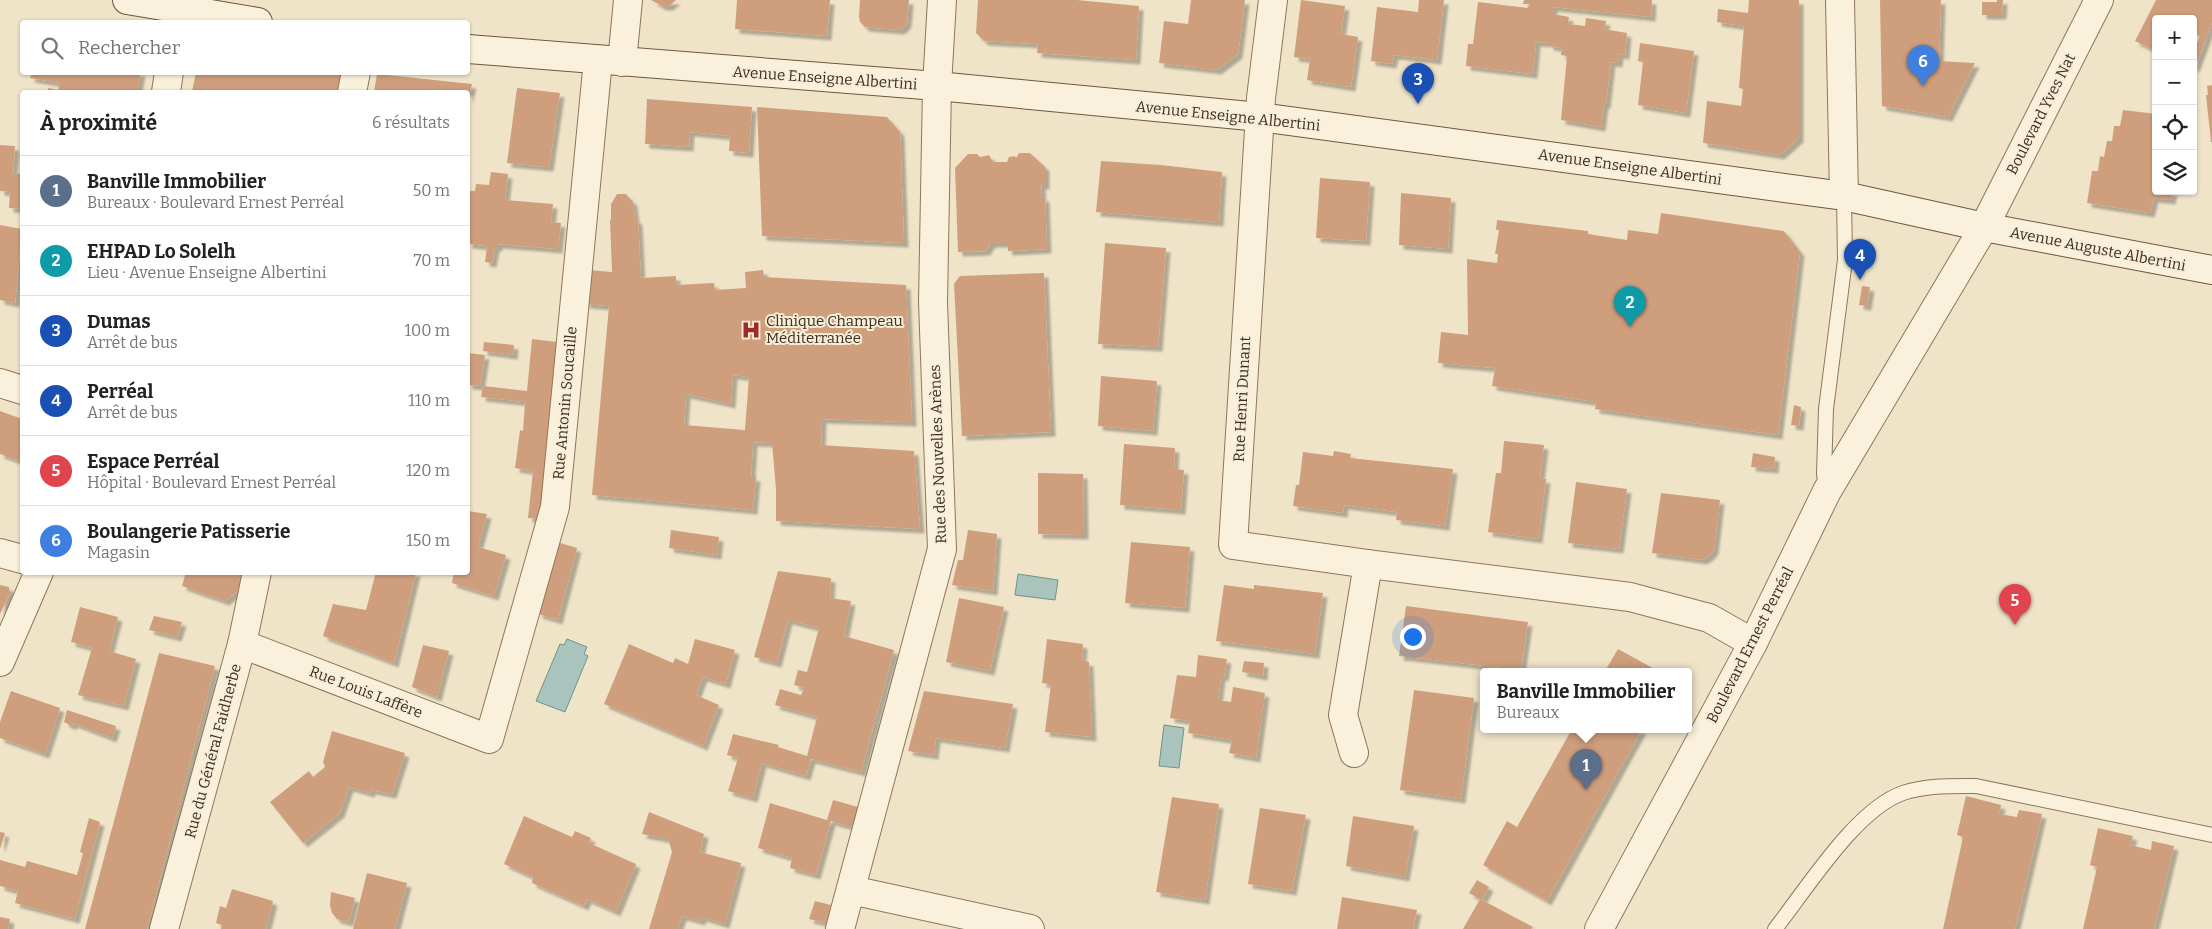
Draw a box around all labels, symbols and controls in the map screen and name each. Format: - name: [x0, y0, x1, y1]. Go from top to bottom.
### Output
- map controls: [2152, 15, 2197, 195]
- button: +: [2152, 15, 2197, 60]
- search box: [20, 20, 470, 75]
- icon: search: [38, 34, 66, 62]
- text: Rechercher: [78, 36, 180, 59]
- pin: 6: [1907, 45, 1939, 86]
- street label: Boulevard Yves Nat: [2003, 50, 2080, 178]
- button: −: [2152, 60, 2197, 105]
- street label: Avenue Enseigne Albertini: [732, 63, 919, 93]
- pin: 3: [1402, 63, 1434, 104]
- street label: Avenue Enseigne Albertini: [1135, 97, 1322, 135]
- button: locate: [2152, 105, 2197, 150]
- text: À proximité: [40, 110, 157, 136]
- text: 6 résultats: [372, 113, 450, 132]
- street label: Avenue Enseigne Albertini: [1537, 145, 1724, 189]
- button: layers: [2152, 150, 2197, 195]
- text: Banville Immobilier: [87, 170, 266, 193]
- text: 1: [53, 181, 59, 200]
- text: 50 m: [413, 181, 450, 200]
- text: Bureaux · Boulevard Ernest Perréal: [87, 193, 344, 212]
- street label: Avenue Auguste Albertini: [2009, 223, 2188, 275]
- pin: 4: [1844, 239, 1876, 280]
- text: EHPAD Lo Solelh: [87, 240, 236, 263]
- text: 2: [51, 251, 61, 270]
- text: 70 m: [414, 251, 450, 270]
- text: Lieu · Avenue Enseigne Albertini: [87, 263, 326, 282]
- pin: 2: [1614, 286, 1646, 327]
- text: Dumas: [87, 310, 151, 333]
- place label: Clinique Champeau Méditerranée: [766, 312, 903, 347]
- hospital icon: Clinique Champeau Méditerranée: [740, 319, 762, 341]
- text: 3: [51, 321, 61, 340]
- text: 100 m: [405, 321, 450, 340]
- street label: Rue Antonin Soucaille: [549, 326, 581, 480]
- text: Arrêt de bus: [87, 333, 178, 352]
- street label: Rue Henri Dunant: [1230, 335, 1254, 462]
- street label: Rue des Nouvelles Arènes: [926, 364, 950, 544]
- text: Perréal: [87, 380, 153, 403]
- text: 4: [51, 391, 61, 410]
- text: 110 m: [408, 391, 450, 410]
- text: Arrêt de bus: [87, 403, 178, 422]
- text: Espace Perréal: [87, 450, 219, 473]
- text: 5: [52, 461, 60, 480]
- text: 120 m: [406, 461, 450, 480]
- text: Hôpital · Boulevard Ernest Perréal: [87, 473, 336, 492]
- text: Boulangerie Patisserie: [87, 520, 290, 543]
- text: 6: [51, 531, 61, 550]
- text: 150 m: [406, 531, 450, 550]
- text: Magasin: [87, 543, 150, 562]
- street label: Boulevard Ernest Perréal: [1703, 564, 1797, 726]
- pin: 5: [1999, 584, 2031, 625]
- your location: [1400, 624, 1426, 650]
- street label: Rue du Général Faidherbe: [181, 662, 245, 840]
- street label: Rue Louis Laffère: [307, 662, 425, 722]
- popup: [1480, 668, 1692, 733]
- text: Banville Immobilier: [1496, 680, 1676, 703]
- text: Bureaux: [1496, 703, 1559, 722]
- pin: 1: [1570, 749, 1602, 790]

